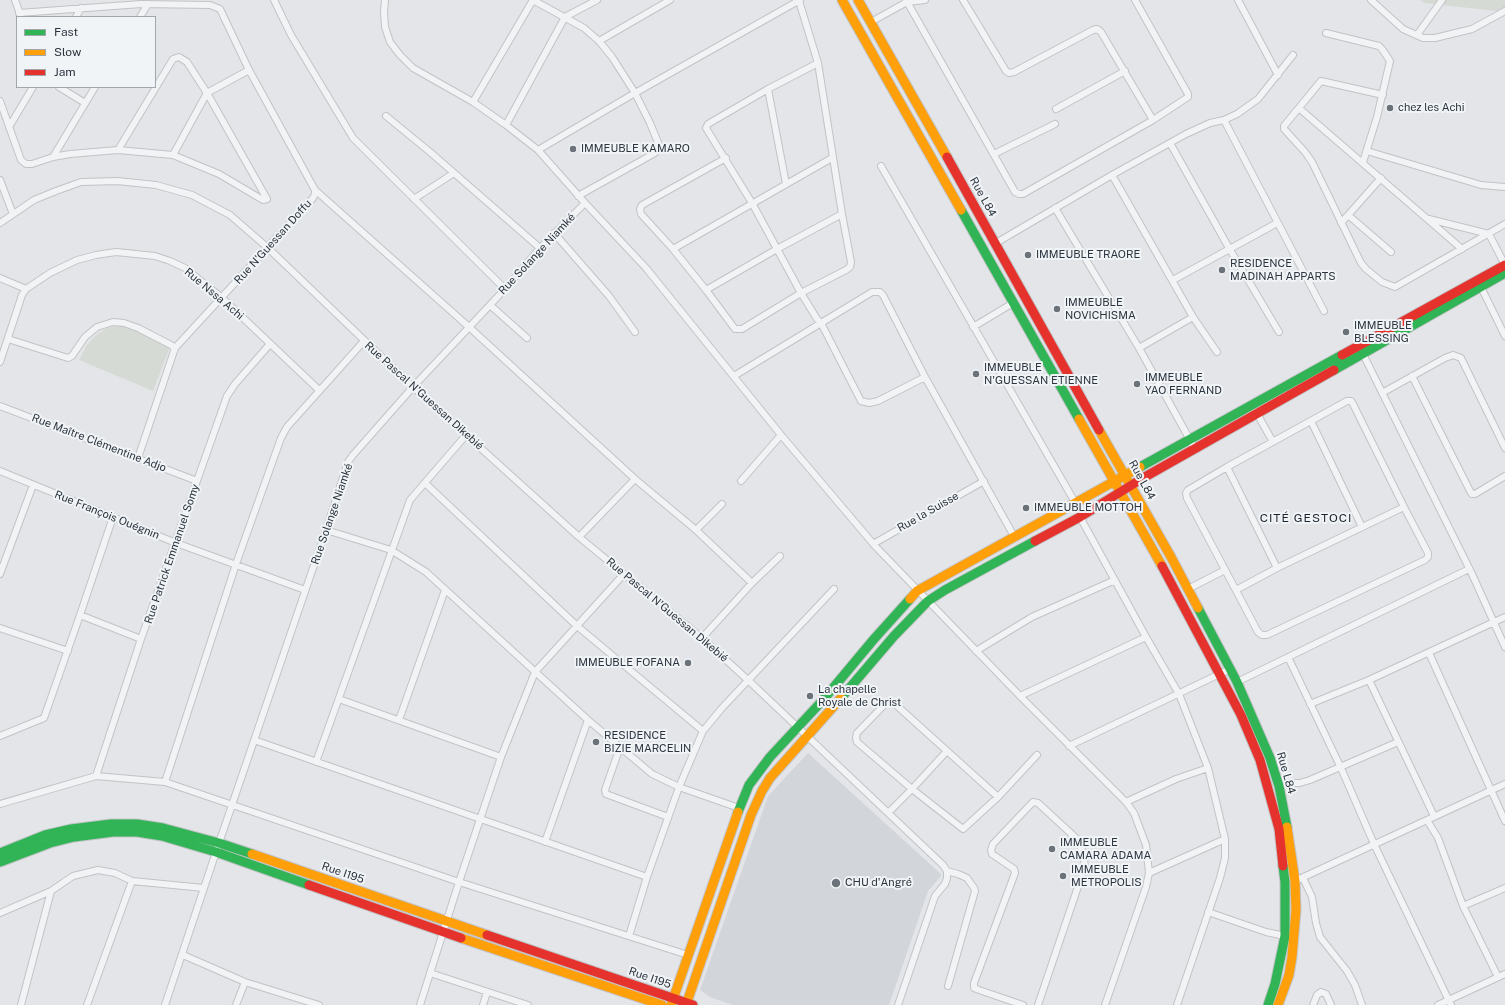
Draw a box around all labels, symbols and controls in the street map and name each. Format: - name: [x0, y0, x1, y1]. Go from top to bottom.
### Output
- legend: [16, 16, 156, 88]
- text: Fast: [54, 25, 78, 39]
- text: Slow: [54, 45, 81, 59]
- text: Jam: [54, 65, 76, 79]
- place label: chez les Achi: [1398, 101, 1464, 115]
- marker: chez les Achi: [1385, 103, 1395, 113]
- place label: IMMEUBLE KAMARO: [581, 142, 690, 156]
- marker: IMMEUBLE KAMARO: [568, 144, 578, 154]
- street label: Rue L84: [967, 175, 999, 219]
- street label: Rue N'Guessan Doffu: [232, 197, 314, 287]
- street label: Rue Solange Niamké: [496, 211, 578, 297]
- place label: IMMEUBLE TRAORE: [1036, 248, 1140, 262]
- marker: IMMEUBLE TRAORE: [1023, 250, 1033, 260]
- place label: RESIDENCE MADINAH APPARTS: [1230, 257, 1336, 283]
- street label: Rue Nssa Achi: [182, 265, 246, 323]
- marker: RESIDENCE MADINAH APPARTS: [1217, 265, 1227, 275]
- place label: IMMEUBLE NOVICHISMA: [1065, 296, 1136, 322]
- marker: IMMEUBLE NOVICHISMA: [1052, 304, 1062, 314]
- place label: IMMEUBLE BLESSING: [1354, 319, 1412, 345]
- marker: IMMEUBLE BLESSING: [1341, 327, 1351, 337]
- street label: Rue Pascal N'Guessan Dikebié: [362, 339, 486, 453]
- place label: IMMEUBLE N'GUESSAN ETIENNE: [984, 361, 1098, 387]
- marker: IMMEUBLE N'GUESSAN ETIENNE: [971, 369, 981, 379]
- place label: IMMEUBLE YAO FERNAND: [1145, 371, 1222, 397]
- marker: IMMEUBLE YAO FERNAND: [1132, 379, 1142, 389]
- street label: Rue Maître Clémentine Adjo: [30, 411, 168, 475]
- street label: Rue L84: [1126, 458, 1158, 502]
- street label: Rue Solange Niamké: [308, 462, 356, 566]
- street label: Rue Patrick Emmanuel Somy: [142, 482, 202, 626]
- street label: Rue François Ouégnin: [53, 488, 161, 542]
- street label: Rue la Suisse: [895, 489, 961, 535]
- place label: IMMEUBLE MOTTOH: [1034, 501, 1142, 515]
- marker: IMMEUBLE MOTTOH: [1021, 503, 1031, 513]
- district label: CITÉ GESTOCI: [1260, 511, 1352, 525]
- street label: Rue Pascal N'Guessan Dikebié: [603, 555, 731, 665]
- place label: IMMEUBLE FOFANA: [575, 656, 680, 670]
- marker: IMMEUBLE FOFANA: [683, 658, 693, 668]
- place label: La chapelle Royale de Christ: [818, 683, 901, 709]
- marker: La chapelle Royale de Christ: [805, 691, 815, 701]
- place label: RESIDENCE BIZIE MARCELIN: [604, 729, 691, 755]
- marker: RESIDENCE BIZIE MARCELIN: [591, 737, 601, 747]
- street label: Rue L84: [1274, 751, 1298, 795]
- place label: IMMEUBLE CAMARA ADAMA: [1060, 836, 1151, 862]
- marker: IMMEUBLE CAMARA ADAMA: [1047, 844, 1057, 854]
- street label: Rue I195: [320, 860, 366, 886]
- place label: IMMEUBLE METROPOLIS: [1071, 863, 1142, 889]
- marker: IMMEUBLE METROPOLIS: [1058, 871, 1068, 881]
- place label: CHU d'Angré: [845, 876, 912, 890]
- marker: CHU d'Angré: [830, 877, 842, 889]
- street label: Rue I195: [627, 965, 673, 991]

